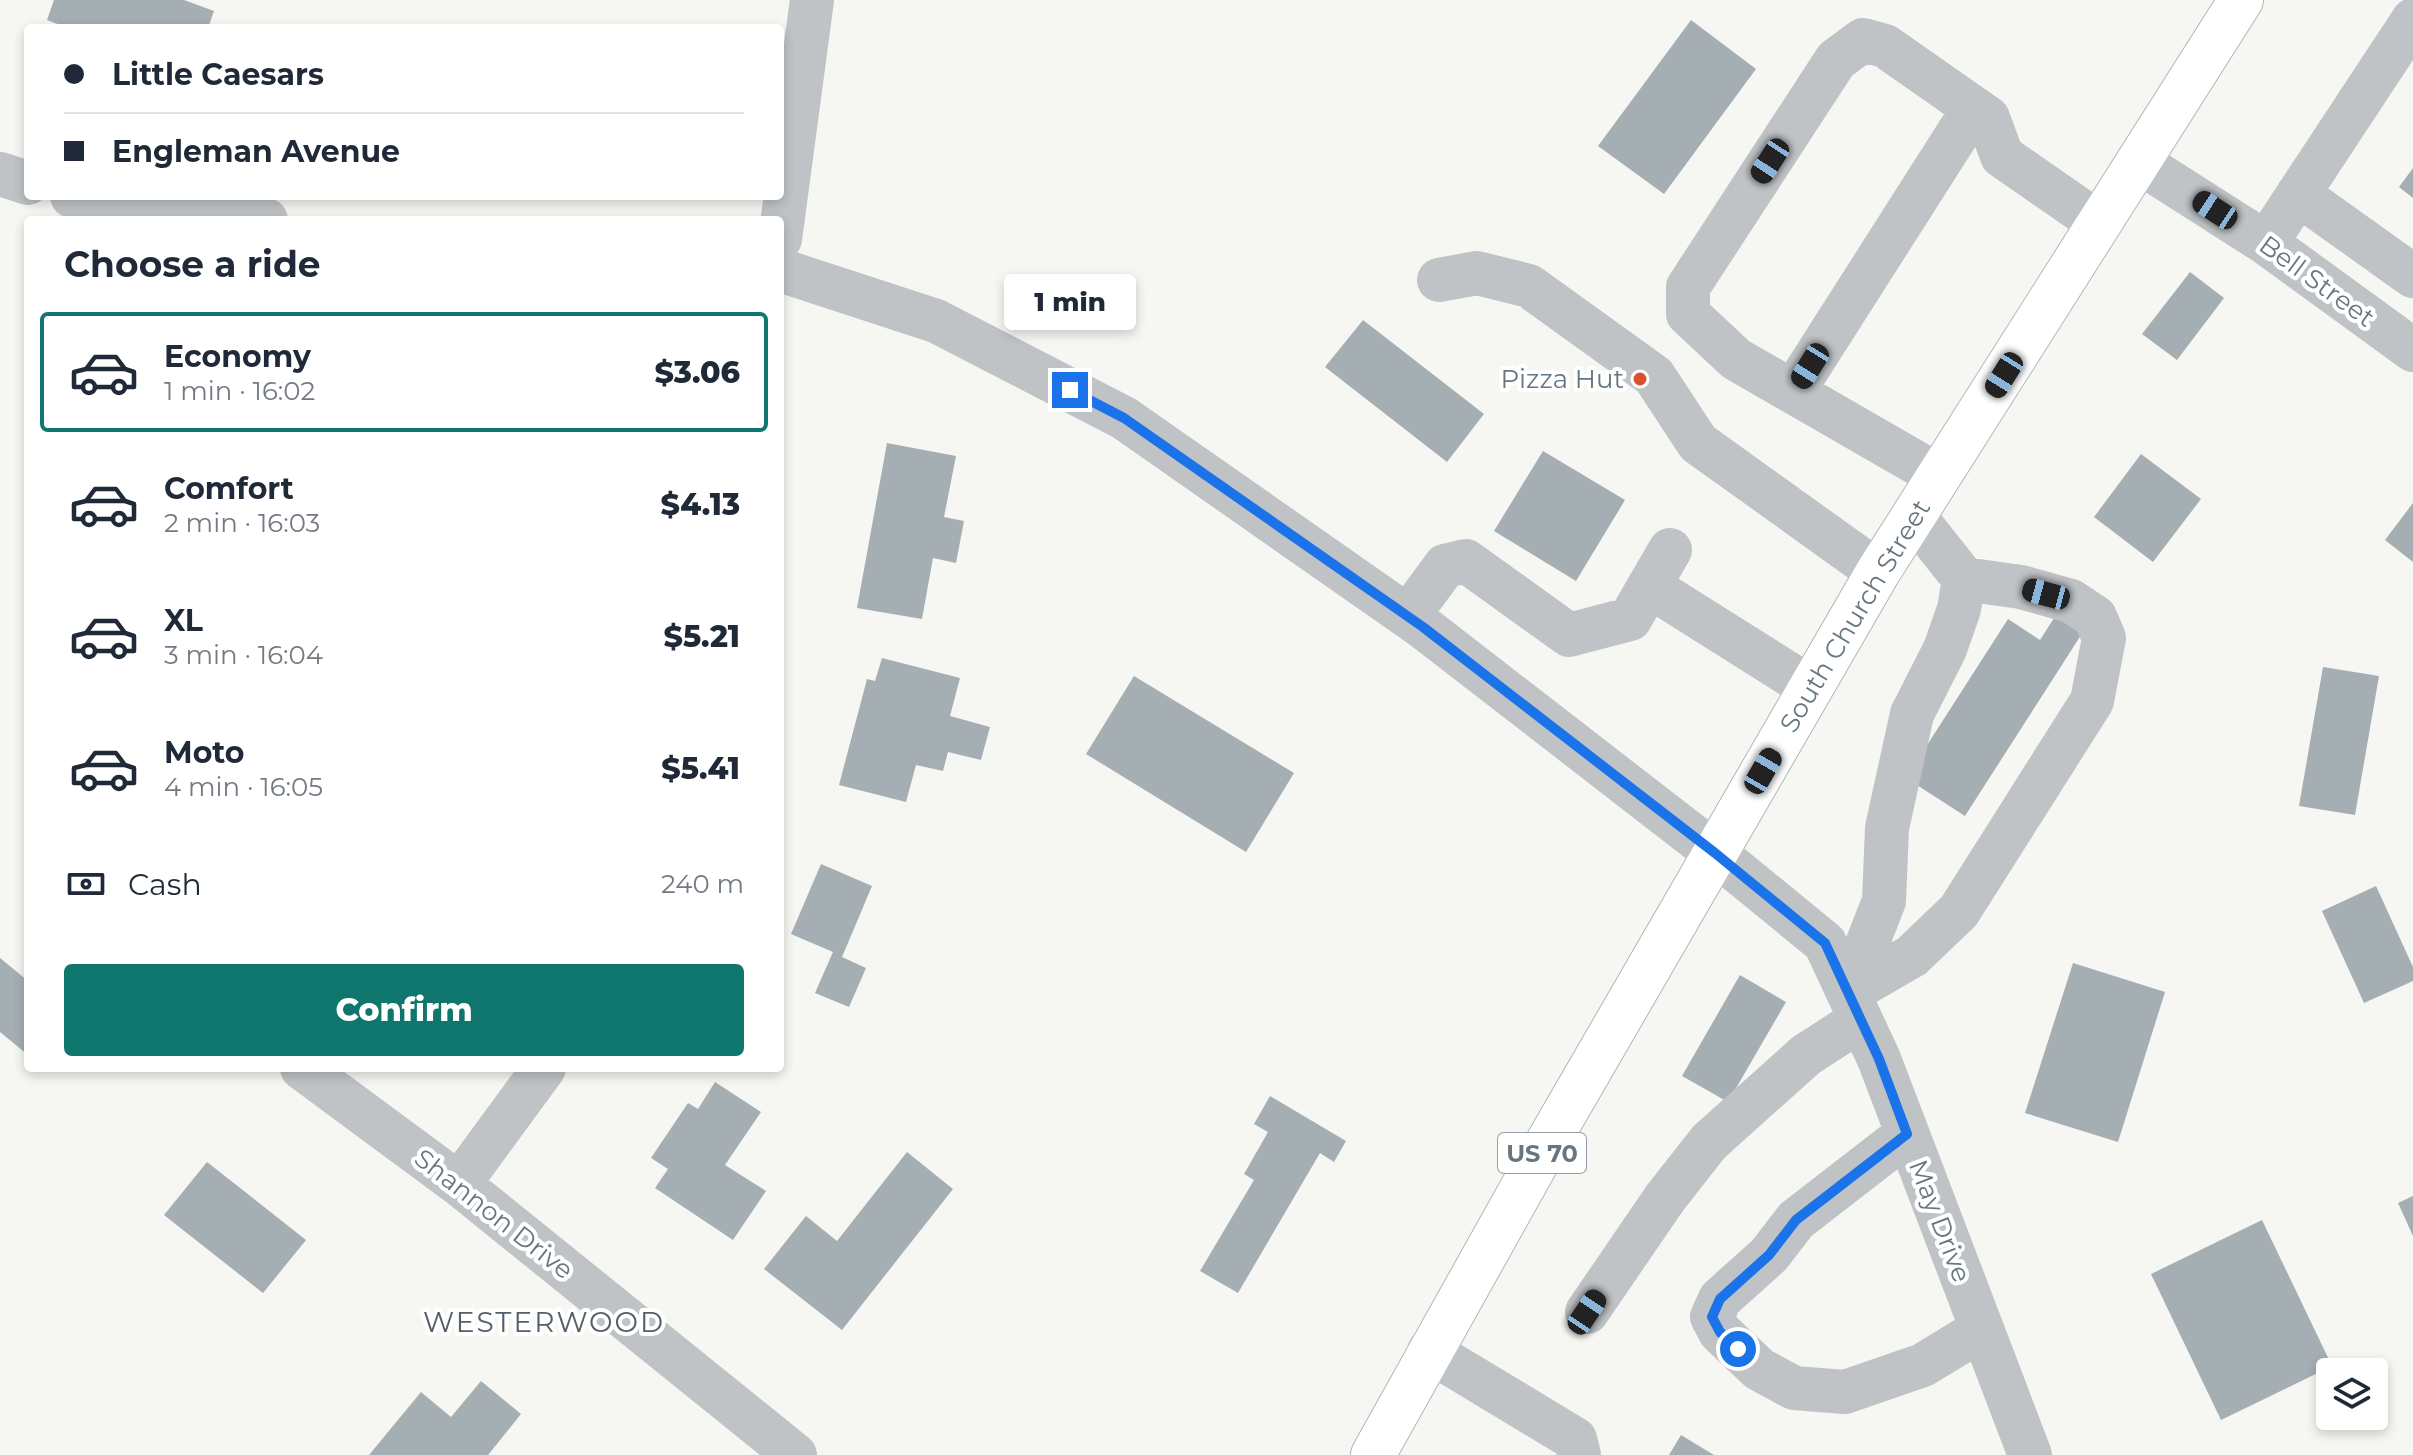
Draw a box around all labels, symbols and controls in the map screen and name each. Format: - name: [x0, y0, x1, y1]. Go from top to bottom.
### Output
- text: Little Caesars: [112, 56, 324, 93]
- text: Engleman Avenue: [112, 133, 400, 170]
- car: [1747, 134, 1793, 188]
- car: [2188, 187, 2242, 233]
- street label: Bell Street: [2253, 228, 2381, 334]
- text: Choose a ride: [64, 242, 321, 286]
- callout: 1 min: [1004, 274, 1136, 330]
- text: 1 min: [1034, 286, 1106, 318]
- icon: car: [68, 336, 140, 408]
- text: Economy: [164, 338, 311, 375]
- car: [1787, 339, 1833, 393]
- car: [1981, 348, 2027, 402]
- text: $3.06: [654, 354, 740, 391]
- place label: Pizza Hut: [1500, 363, 1624, 395]
- marker: Pizza Hut: [1631, 370, 1649, 388]
- route end: [1052, 372, 1088, 408]
- text: 1 min · 16:02: [164, 375, 315, 407]
- icon: car: [68, 468, 140, 540]
- text: Comfort: [164, 470, 294, 507]
- text: $4.13: [661, 486, 740, 523]
- street label: South Church Street: [1773, 494, 1937, 738]
- text: 2 min · 16:03: [164, 507, 320, 539]
- car: [2020, 576, 2072, 612]
- icon: car: [68, 600, 140, 672]
- text: XL: [164, 602, 203, 639]
- text: $5.21: [663, 618, 740, 655]
- text: 3 min · 16:04: [164, 639, 323, 671]
- icon: car: [68, 732, 140, 804]
- text: Moto: [164, 734, 245, 771]
- car: [1741, 744, 1785, 798]
- text: $5.41: [661, 750, 740, 787]
- text: 4 min · 16:05: [164, 771, 323, 803]
- icon: cash: [64, 862, 108, 906]
- text: Cash: [128, 866, 202, 903]
- text: 240 m: [661, 868, 744, 900]
- button: Confirm: [64, 964, 744, 1056]
- road number: US 70: [1498, 1133, 1586, 1173]
- street label: Shannon Drive: [408, 1142, 580, 1286]
- street label: May Drive: [1902, 1155, 1978, 1287]
- car: [1564, 1285, 1610, 1339]
- district label: WESTERWOOD: [423, 1305, 665, 1339]
- route start: [1720, 1331, 1756, 1367]
- map controls: [2316, 1358, 2388, 1430]
- button: layers: [2316, 1358, 2388, 1430]

